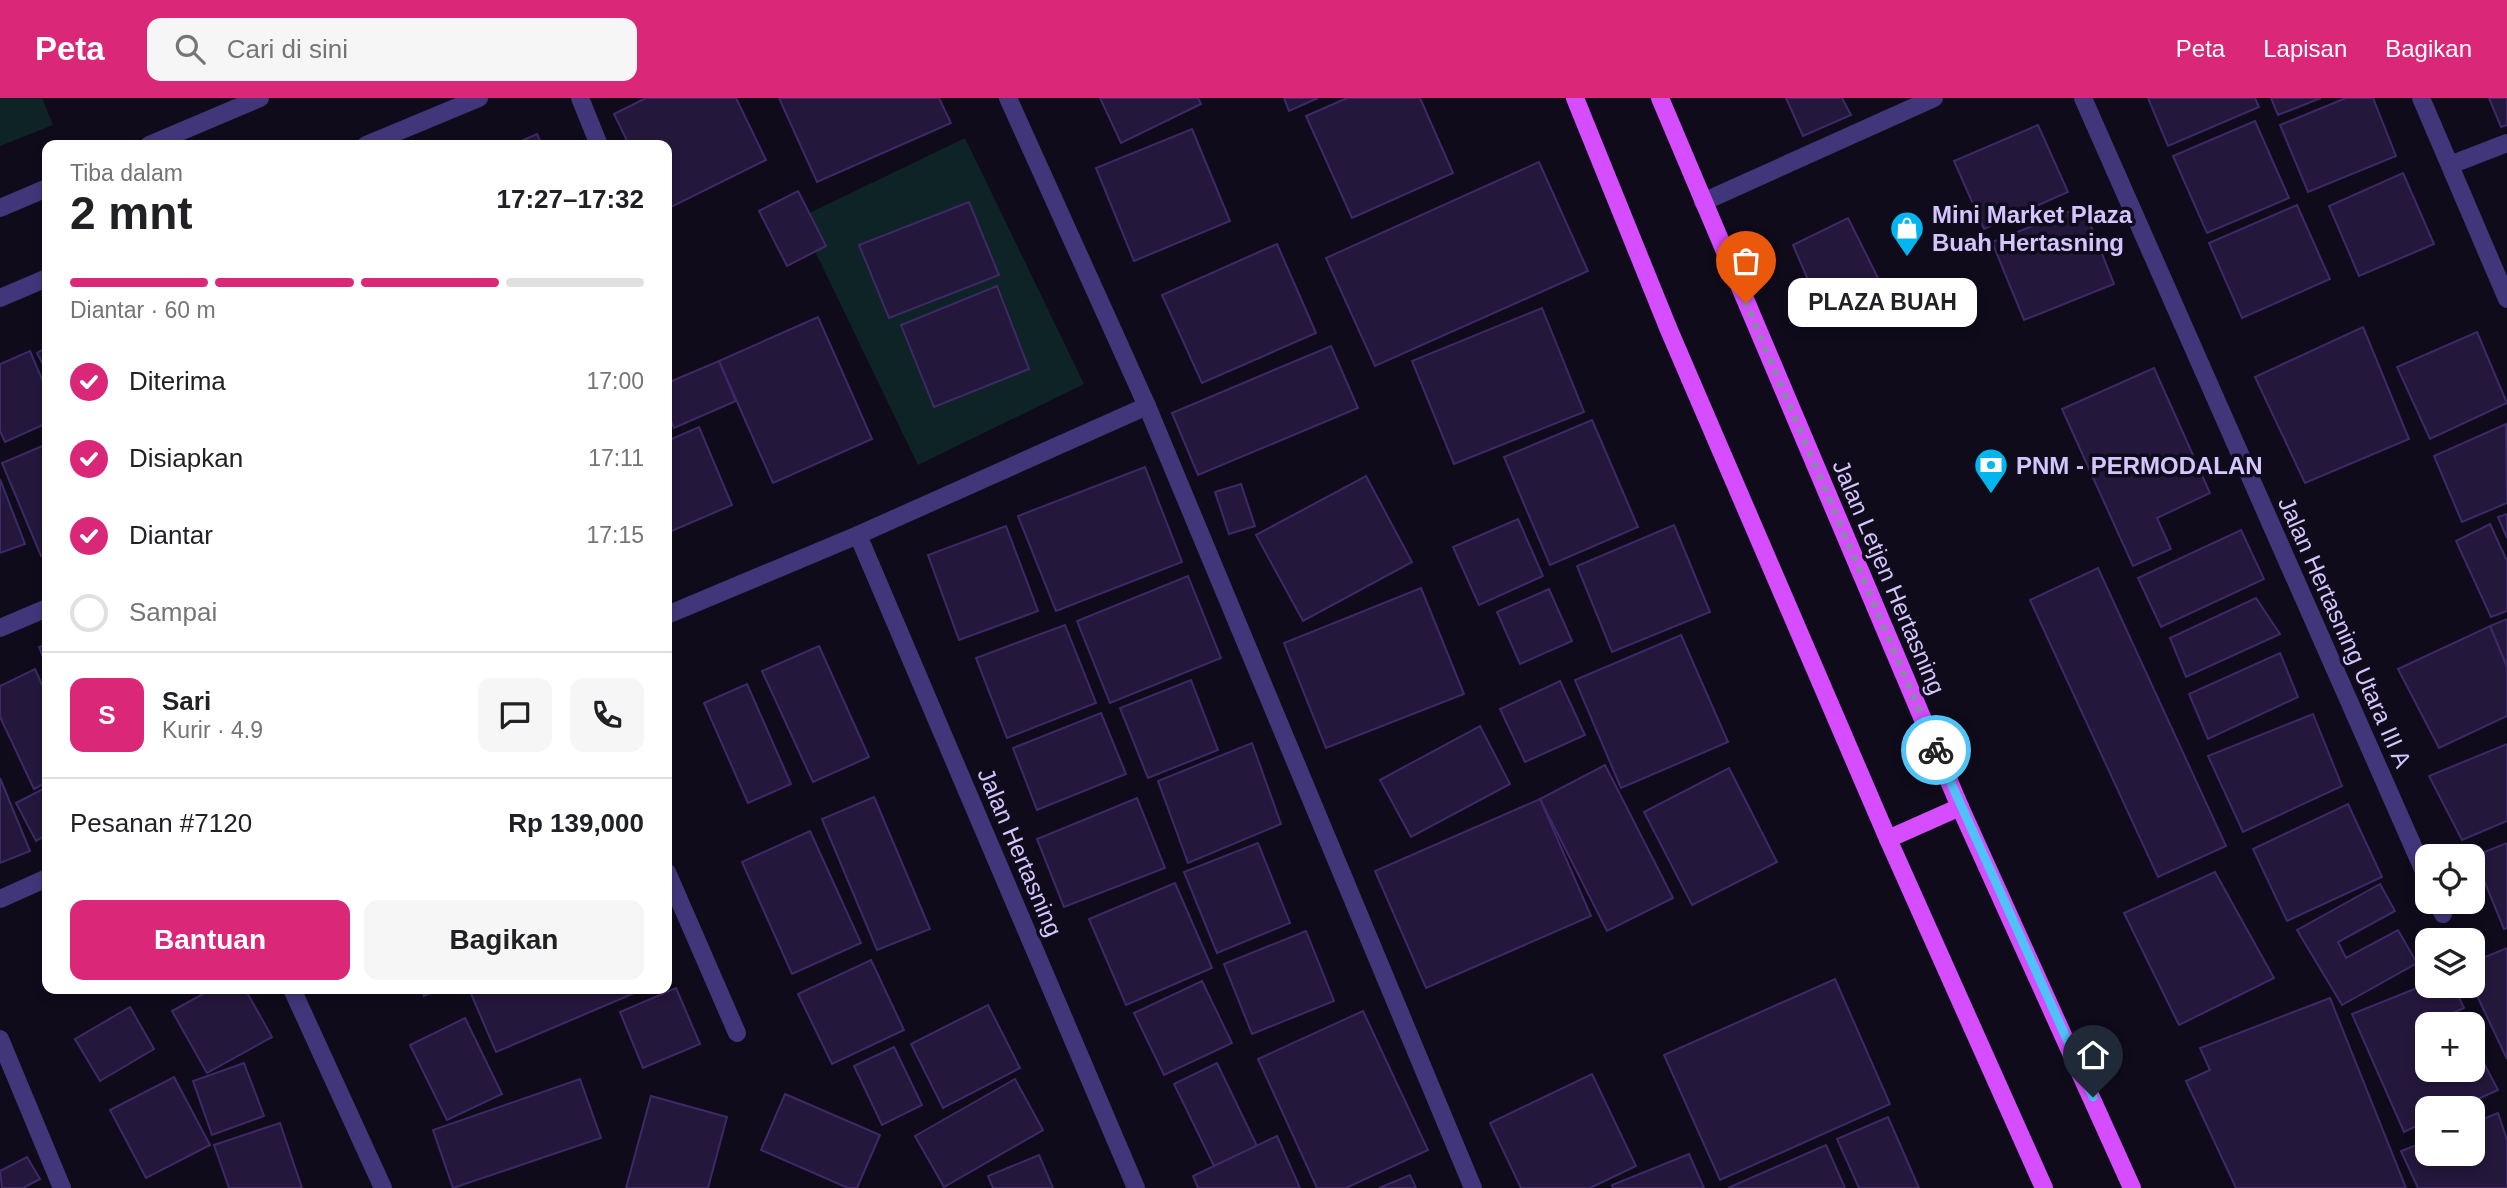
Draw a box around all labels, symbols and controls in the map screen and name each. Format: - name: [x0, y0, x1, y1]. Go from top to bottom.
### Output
- search box: [147, 18, 637, 81]
- text: Peta: [35, 30, 105, 67]
- icon: search: [171, 30, 209, 68]
- text: Cari di sini: [227, 34, 348, 64]
- text: Peta: [2176, 35, 2225, 62]
- text: Lapisan: [2263, 35, 2347, 62]
- text: Bagikan: [2385, 35, 2472, 62]
- text: Tiba dalam: [70, 160, 183, 186]
- text: 17:27–17:32: [497, 184, 644, 214]
- text: 2 mnt: [70, 187, 193, 239]
- place label: Mini Market Plaza Buah Hertasning: [1932, 201, 2133, 256]
- shop icon: Mini Market Plaza Buah Hertasning: [1888, 209, 1926, 258]
- pin: [1716, 231, 1776, 303]
- icon: bag: [1727, 242, 1765, 280]
- callout: PLAZA BUAH: [1788, 278, 1977, 328]
- text: PLAZA BUAH: [1808, 289, 1957, 315]
- text: Diantar · 60 m: [70, 297, 216, 323]
- icon: check: [70, 363, 108, 401]
- text: Diterima: [129, 366, 226, 396]
- text: 17:00: [586, 368, 644, 394]
- icon: check: [70, 440, 108, 478]
- text: Disiapkan: [129, 443, 243, 473]
- text: 17:11: [588, 445, 644, 471]
- bank icon: PNM - PERMODALAN: [1972, 446, 2010, 495]
- place label: PNM - PERMODALAN: [2016, 452, 2263, 479]
- street label: Jalan Letjen Hertasning: [1827, 456, 1951, 698]
- street label: Jalan Hertasning Utara III A: [2273, 492, 2417, 772]
- icon: check: [70, 517, 108, 555]
- text: Diantar: [129, 520, 213, 550]
- text: 17:15: [586, 522, 644, 548]
- text: Sampai: [129, 597, 217, 627]
- button: chat: [478, 678, 552, 752]
- button: phone: [570, 678, 644, 752]
- text: Sari: [162, 686, 211, 716]
- text: S: [98, 700, 116, 730]
- courier: [1901, 715, 1971, 785]
- text: Kurir · 4.9: [162, 717, 263, 743]
- icon: bike: [1917, 731, 1955, 769]
- street label: Jalan Hertasning: [972, 764, 1068, 940]
- text: Pesanan #7120: [70, 808, 252, 838]
- text: Rp 139,000: [508, 808, 644, 838]
- map controls: [2415, 844, 2485, 1166]
- button: locate: [2415, 844, 2485, 914]
- button: Bantuan: [70, 900, 350, 980]
- button: Bagikan: [364, 900, 644, 980]
- button: layers: [2415, 928, 2485, 998]
- button: +: [2415, 1012, 2485, 1082]
- pin: [2063, 1025, 2123, 1097]
- icon: home: [2074, 1036, 2112, 1074]
- button: −: [2415, 1096, 2485, 1166]

